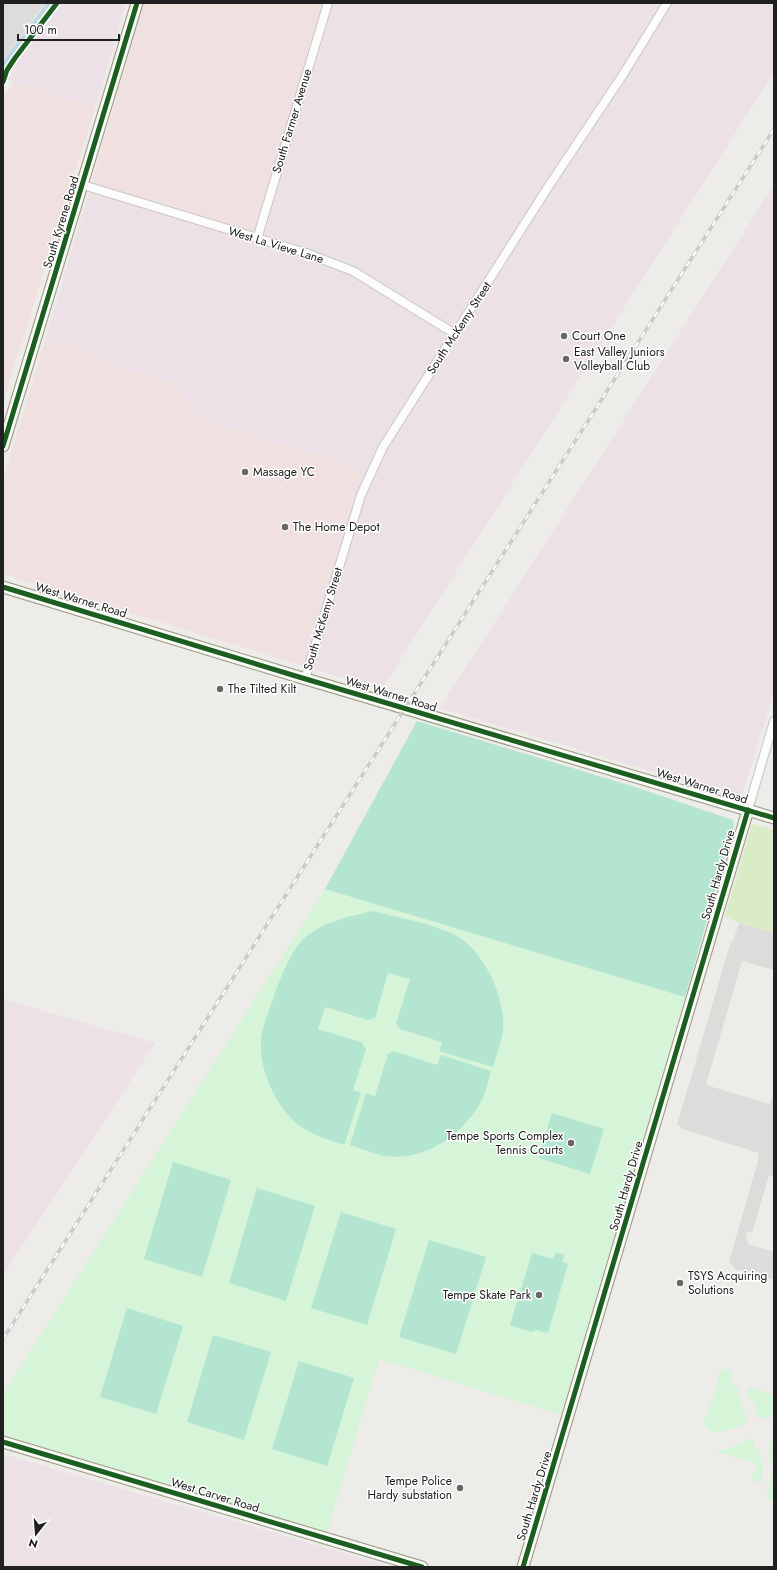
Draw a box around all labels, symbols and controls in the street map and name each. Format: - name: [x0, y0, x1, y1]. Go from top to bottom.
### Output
- scale bar: [18, 16, 119, 42]
- text: 100 m: [24, 21, 57, 39]
- street label: South Farmer Avenue: [268, 67, 316, 175]
- street label: South Kyrene Road: [38, 174, 84, 270]
- street label: West La Vieve Lane: [226, 222, 326, 268]
- street label: South McKemy Street: [422, 278, 496, 378]
- place label: Court One: [572, 327, 626, 345]
- marker: Court One: [559, 331, 569, 341]
- place label: East Valley Juniors Volleyball Club: [574, 343, 665, 375]
- marker: East Valley Juniors Volleyball Club: [561, 354, 571, 364]
- place label: Massage YC: [253, 463, 315, 481]
- marker: Massage YC: [240, 467, 250, 477]
- place label: The Home Depot: [293, 518, 380, 536]
- marker: The Home Depot: [280, 522, 290, 532]
- street label: South McKemy Street: [299, 565, 347, 673]
- street label: West Warner Road: [33, 577, 129, 623]
- street label: West Warner Road: [343, 671, 439, 717]
- place label: The Tilted Kilt: [228, 680, 296, 698]
- marker: The Tilted Kilt: [215, 684, 225, 694]
- street label: West Warner Road: [654, 763, 750, 809]
- street label: South Hardy Drive: [697, 828, 739, 922]
- place label: Tempe Sports Complex Tennis Courts: [446, 1127, 564, 1159]
- marker: Tempe Sports Complex Tennis Courts: [566, 1138, 576, 1148]
- street label: South Hardy Drive: [605, 1139, 647, 1233]
- place label: TSYS Acquiring Solutions: [688, 1267, 767, 1299]
- marker: TSYS Acquiring Solutions: [675, 1278, 685, 1288]
- place label: Tempe Skate Park: [443, 1286, 532, 1304]
- marker: Tempe Skate Park: [534, 1290, 544, 1300]
- street label: South Hardy Drive: [512, 1449, 556, 1543]
- place label: Tempe Police Hardy substation: [367, 1472, 452, 1504]
- street label: West Carver Road: [168, 1473, 262, 1517]
- marker: Tempe Police Hardy substation: [455, 1483, 465, 1493]
- north arrow: [16, 1514, 56, 1554]
- text: N: [27, 1535, 40, 1552]

